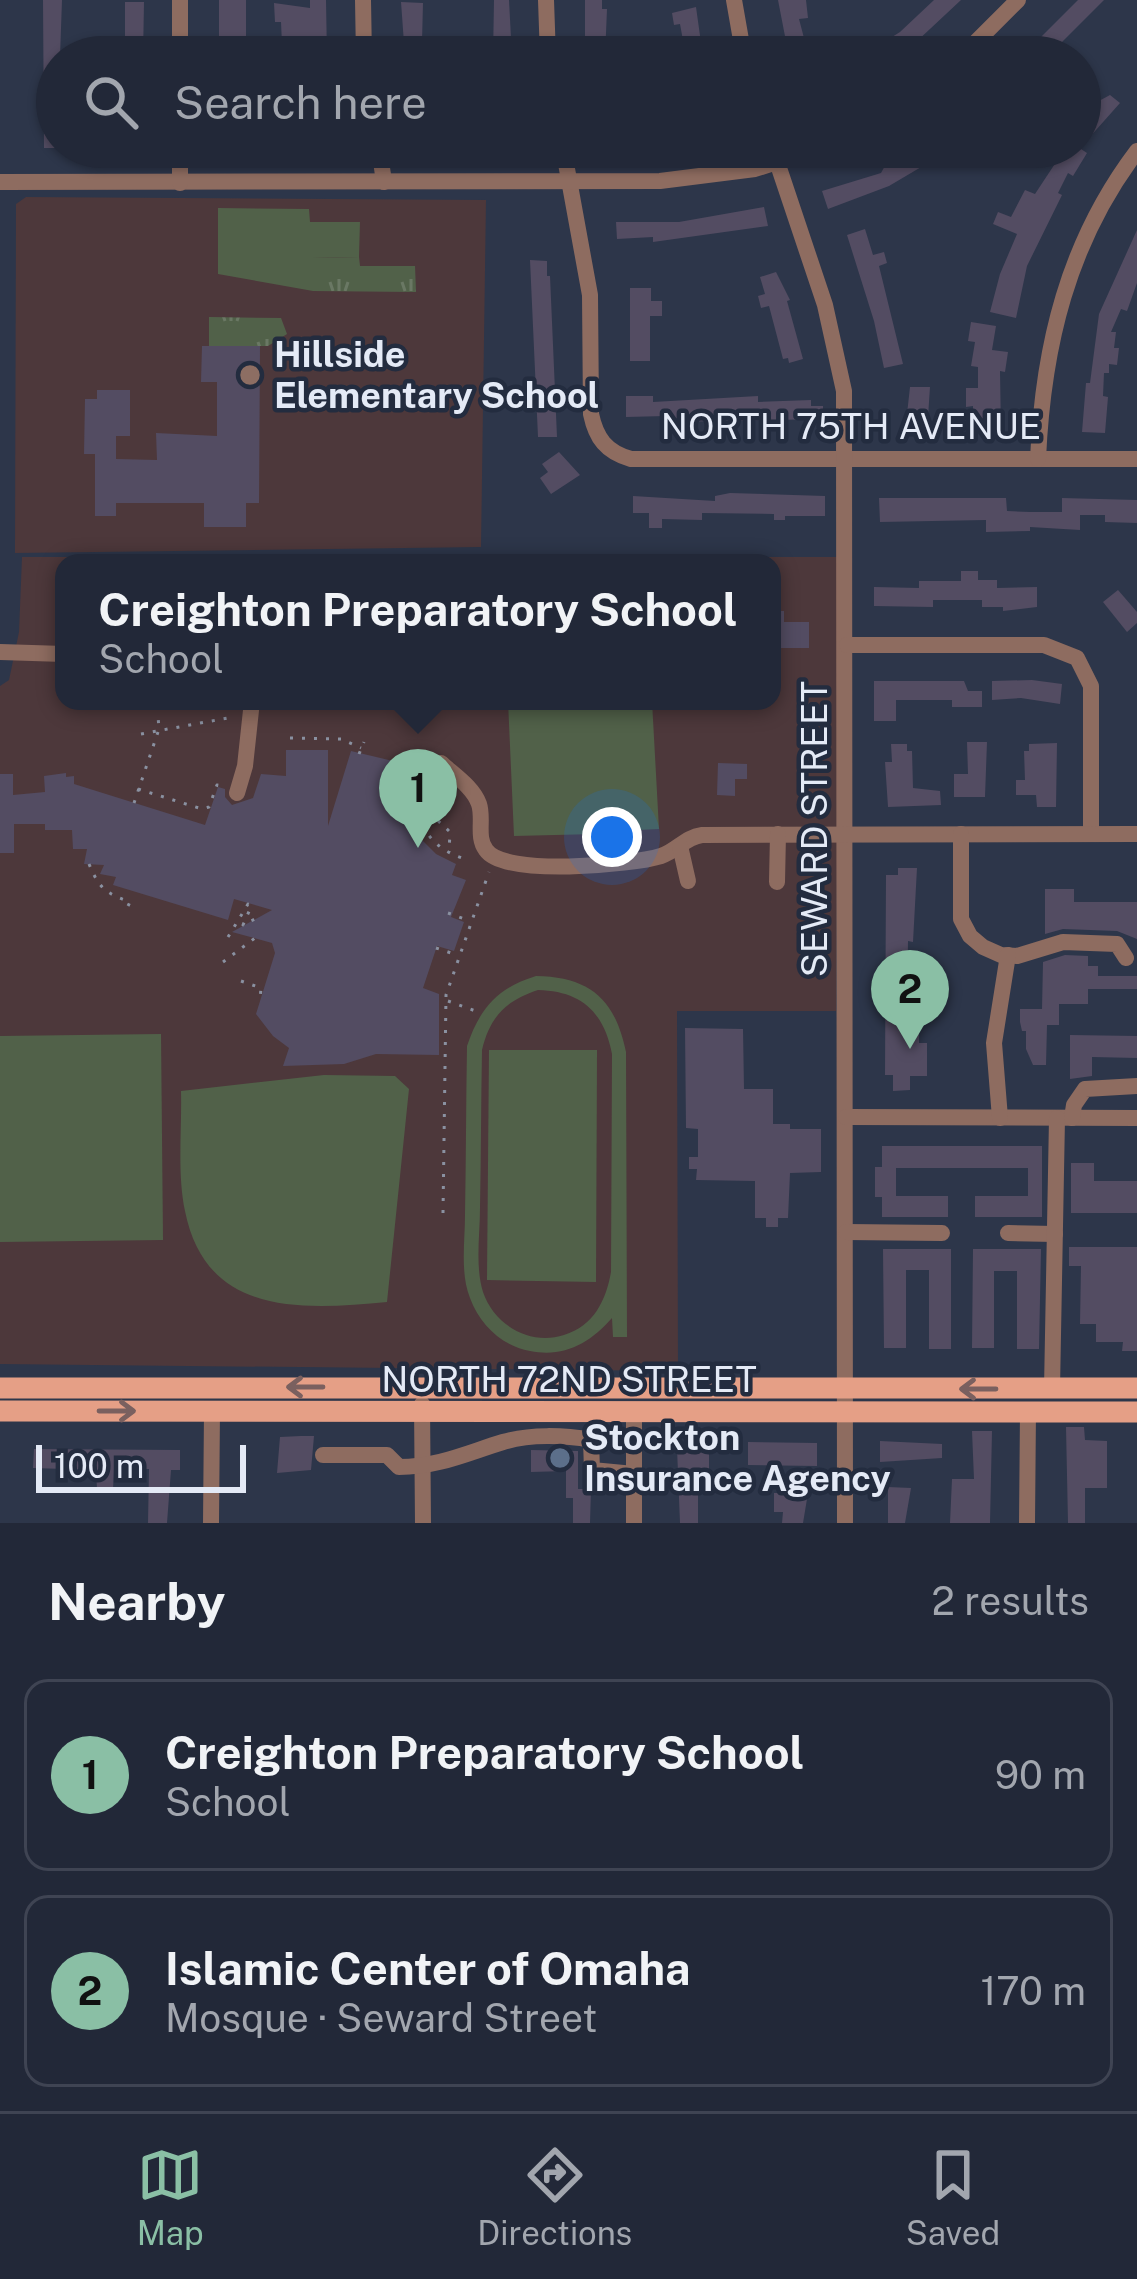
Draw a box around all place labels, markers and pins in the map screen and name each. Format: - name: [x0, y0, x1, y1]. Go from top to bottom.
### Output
- place label: Hillside Elementary School: [274, 333, 599, 416]
- marker: Hillside Elementary School: [237, 362, 263, 388]
- pin: 1: [379, 749, 457, 848]
- pin: 2: [871, 950, 949, 1049]
- place label: Stockton Insurance Agency: [584, 1416, 891, 1499]
- marker: Stockton Insurance Agency: [547, 1445, 573, 1471]

